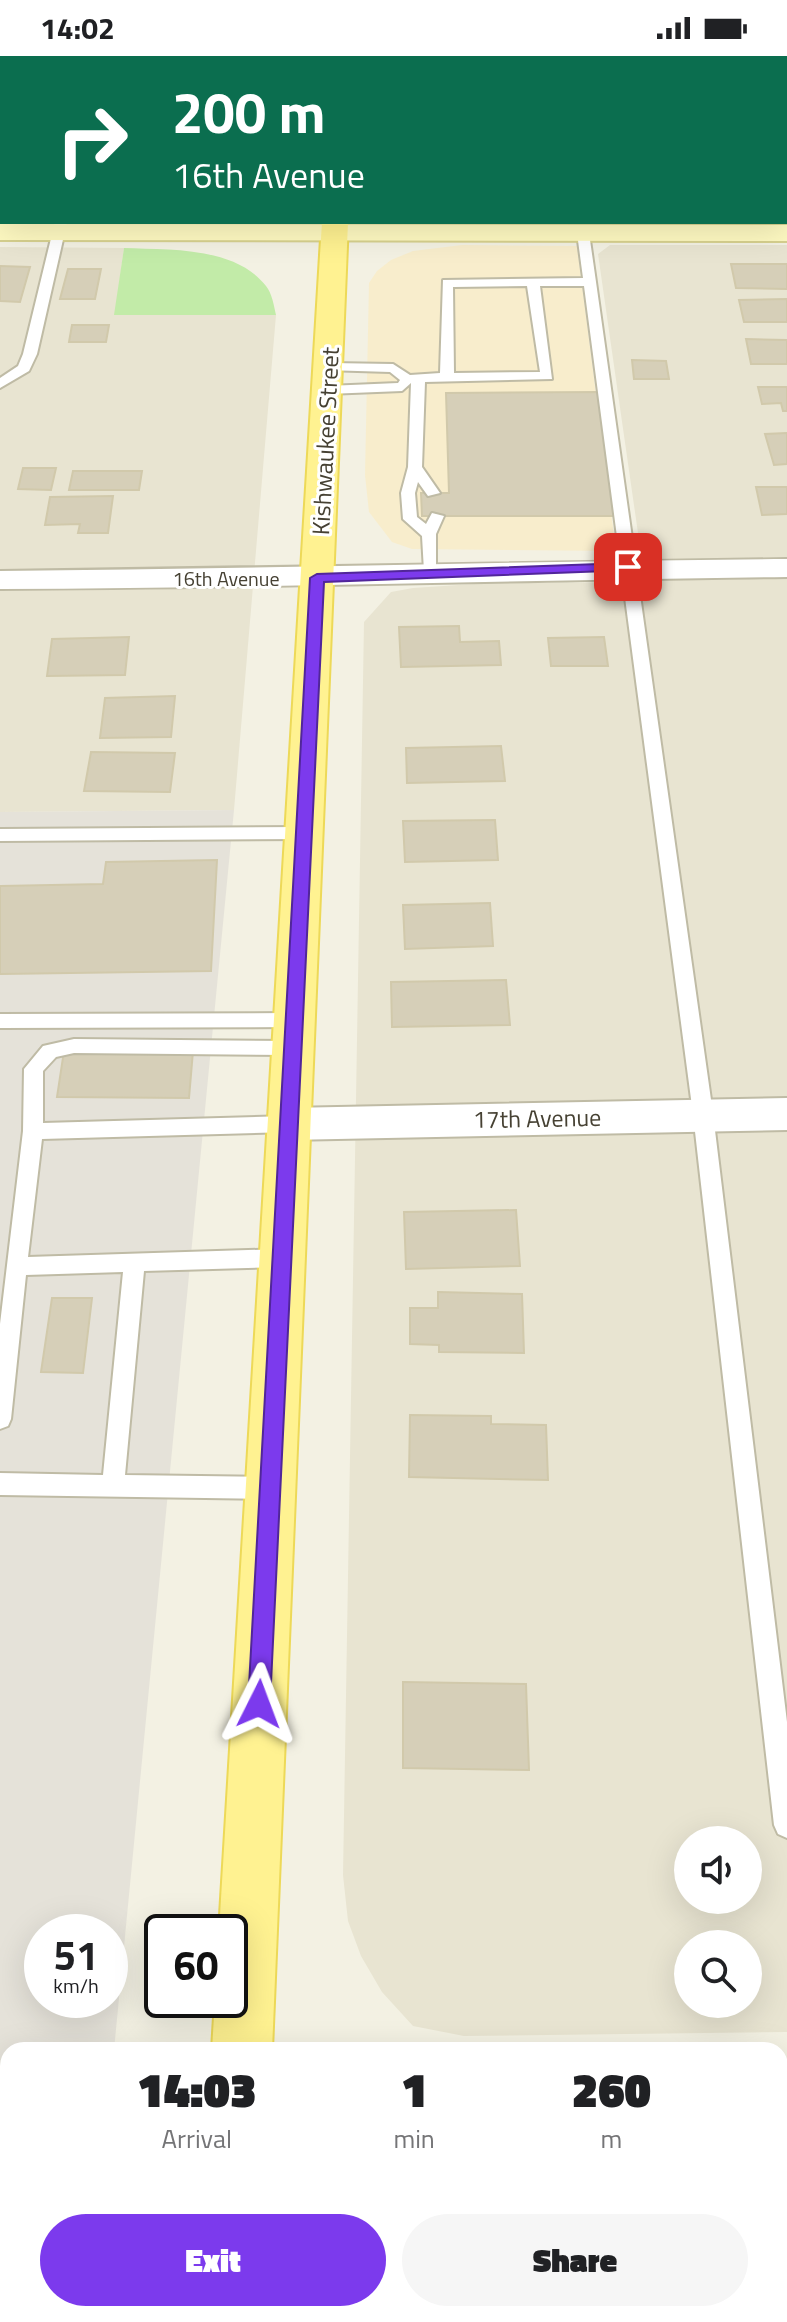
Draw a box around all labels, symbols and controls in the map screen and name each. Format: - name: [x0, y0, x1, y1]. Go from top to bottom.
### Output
- text: 14:02: [40, 5, 115, 51]
- text: 200 m: [172, 70, 325, 155]
- icon: right: [40, 88, 144, 192]
- text: 16th Avenue: [172, 147, 365, 202]
- street label: Kishwaukee Street: [302, 345, 348, 536]
- pin: [594, 533, 662, 601]
- icon: arrive: [606, 545, 650, 589]
- street label: 16th Avenue: [172, 563, 280, 594]
- street label: 17th Avenue: [472, 1099, 602, 1137]
- position arrow: [217, 1662, 301, 1746]
- map controls: [674, 1826, 762, 2018]
- button: sound: [674, 1826, 762, 1914]
- speed limit sign: 60: [144, 1914, 248, 2018]
- text: 51: [54, 1925, 98, 1986]
- button: search: [674, 1930, 762, 2018]
- text: km/h: [53, 1970, 99, 2001]
- text: 14:03: [137, 2053, 256, 2126]
- text: 1: [401, 2053, 427, 2126]
- text: 260: [572, 2053, 651, 2126]
- text: Arrival: [161, 2119, 232, 2158]
- text: min: [393, 2119, 435, 2158]
- text: m: [601, 2119, 622, 2158]
- button: Exit: [40, 2214, 386, 2306]
- button: Share: [402, 2214, 748, 2306]

